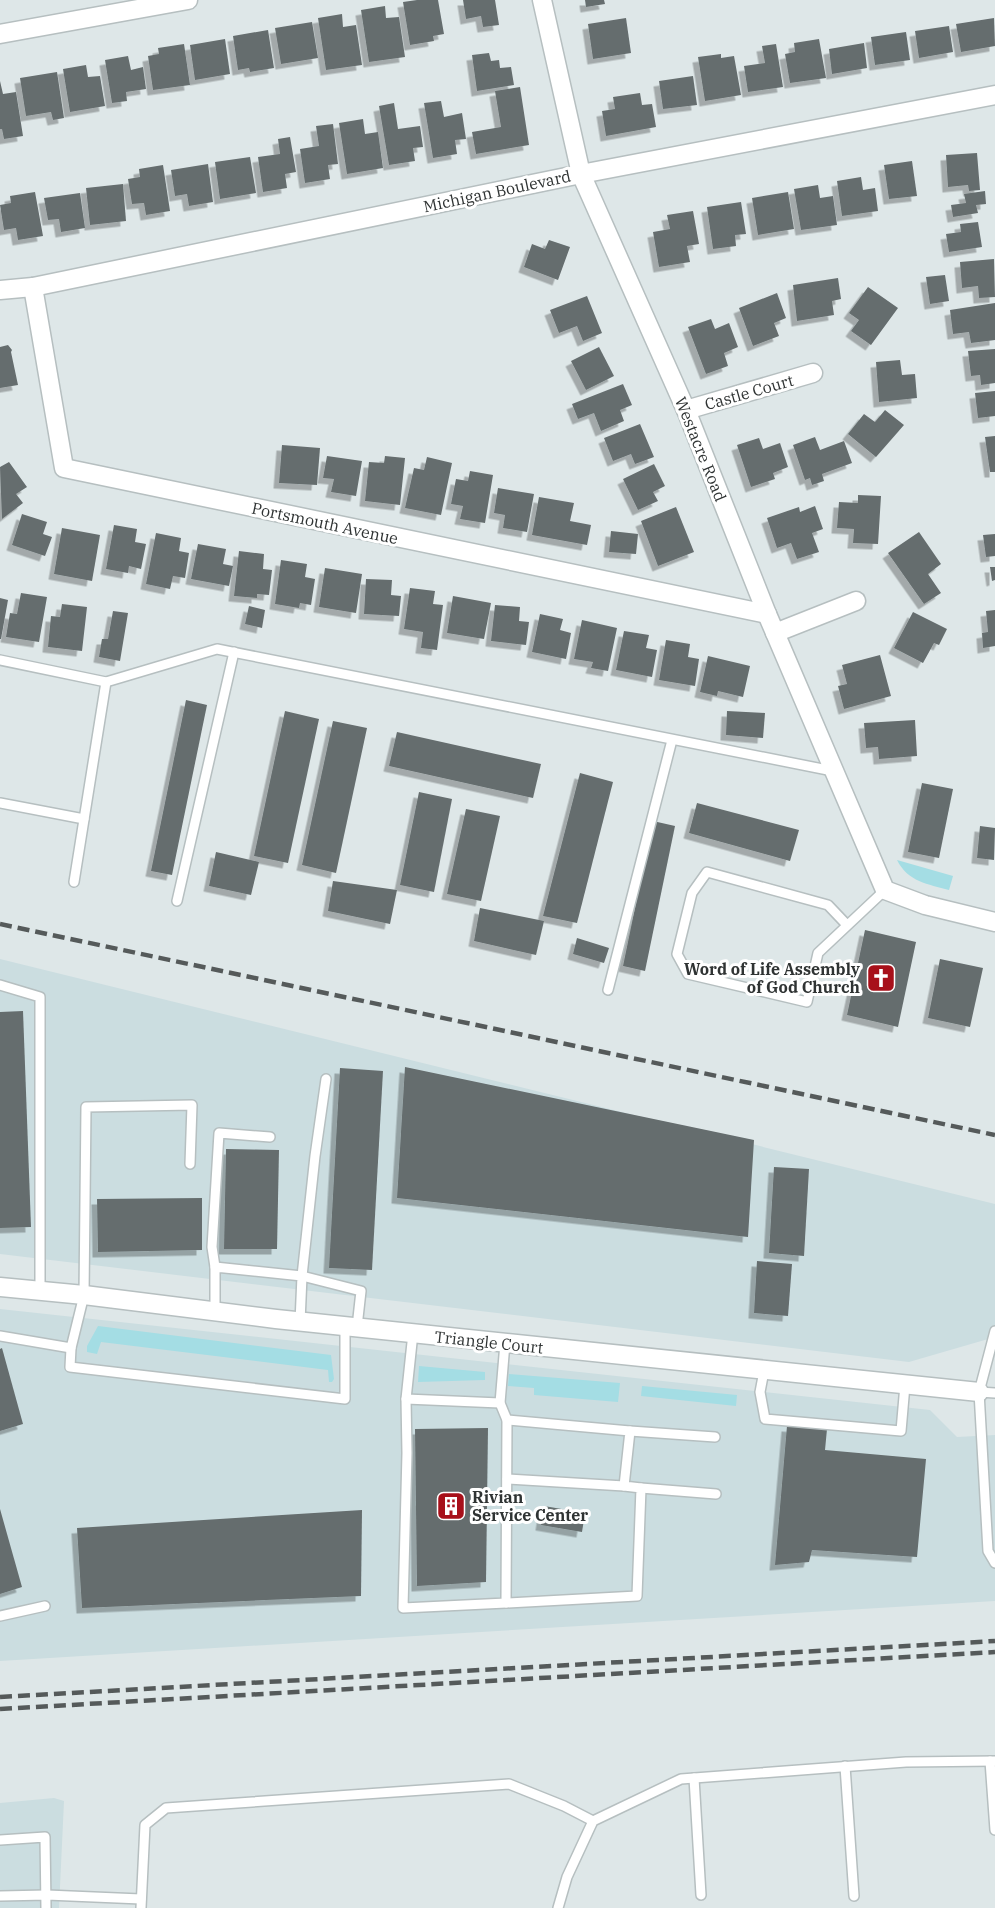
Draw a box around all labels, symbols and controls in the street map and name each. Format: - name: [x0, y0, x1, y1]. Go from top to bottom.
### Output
- street label: Michigan Boulevard: [421, 166, 573, 216]
- street label: Castle Court: [702, 370, 796, 414]
- street label: Westacre Road: [671, 394, 731, 505]
- street label: Portsmouth Avenue: [250, 498, 400, 548]
- place label: Word of Life Assembly of God Church: [684, 959, 861, 997]
- church icon: Word of Life Assembly of God Church: [865, 962, 897, 994]
- street label: Triangle Court: [434, 1326, 545, 1358]
- place label: Rivian Service Center: [472, 1487, 588, 1525]
- building icon: Rivian Service Center: [435, 1490, 467, 1522]

